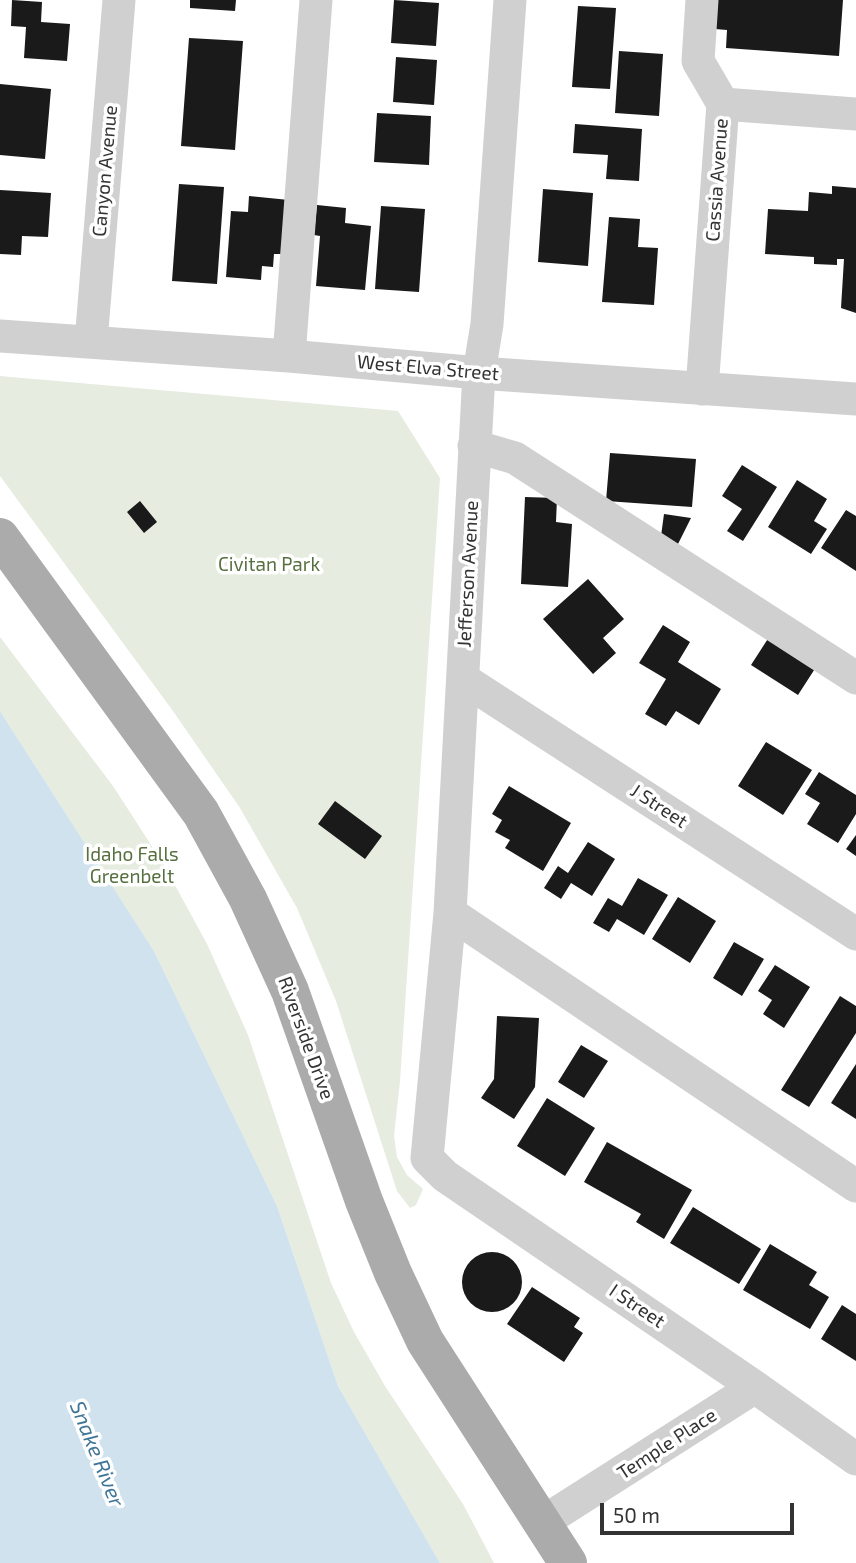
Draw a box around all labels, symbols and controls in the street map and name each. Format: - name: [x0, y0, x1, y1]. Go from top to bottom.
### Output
- street label: Canyon Avenue: [88, 104, 122, 238]
- street label: Cassia Avenue: [701, 118, 733, 242]
- street label: West Elva Street: [356, 350, 500, 386]
- street label: Jefferson Avenue: [453, 500, 483, 648]
- park label: Civitan Park: [218, 554, 320, 576]
- street label: J Street: [626, 779, 692, 833]
- park label: Idaho Falls Greenbelt: [85, 844, 179, 888]
- street label: Riverside Drive: [273, 973, 339, 1103]
- street label: I Street: [605, 1279, 669, 1333]
- water label: Snake River: [64, 1398, 130, 1510]
- street label: Temple Place: [613, 1404, 721, 1484]
- scale bar: [604, 1490, 798, 1534]
- text: 50 m: [613, 1502, 660, 1527]

